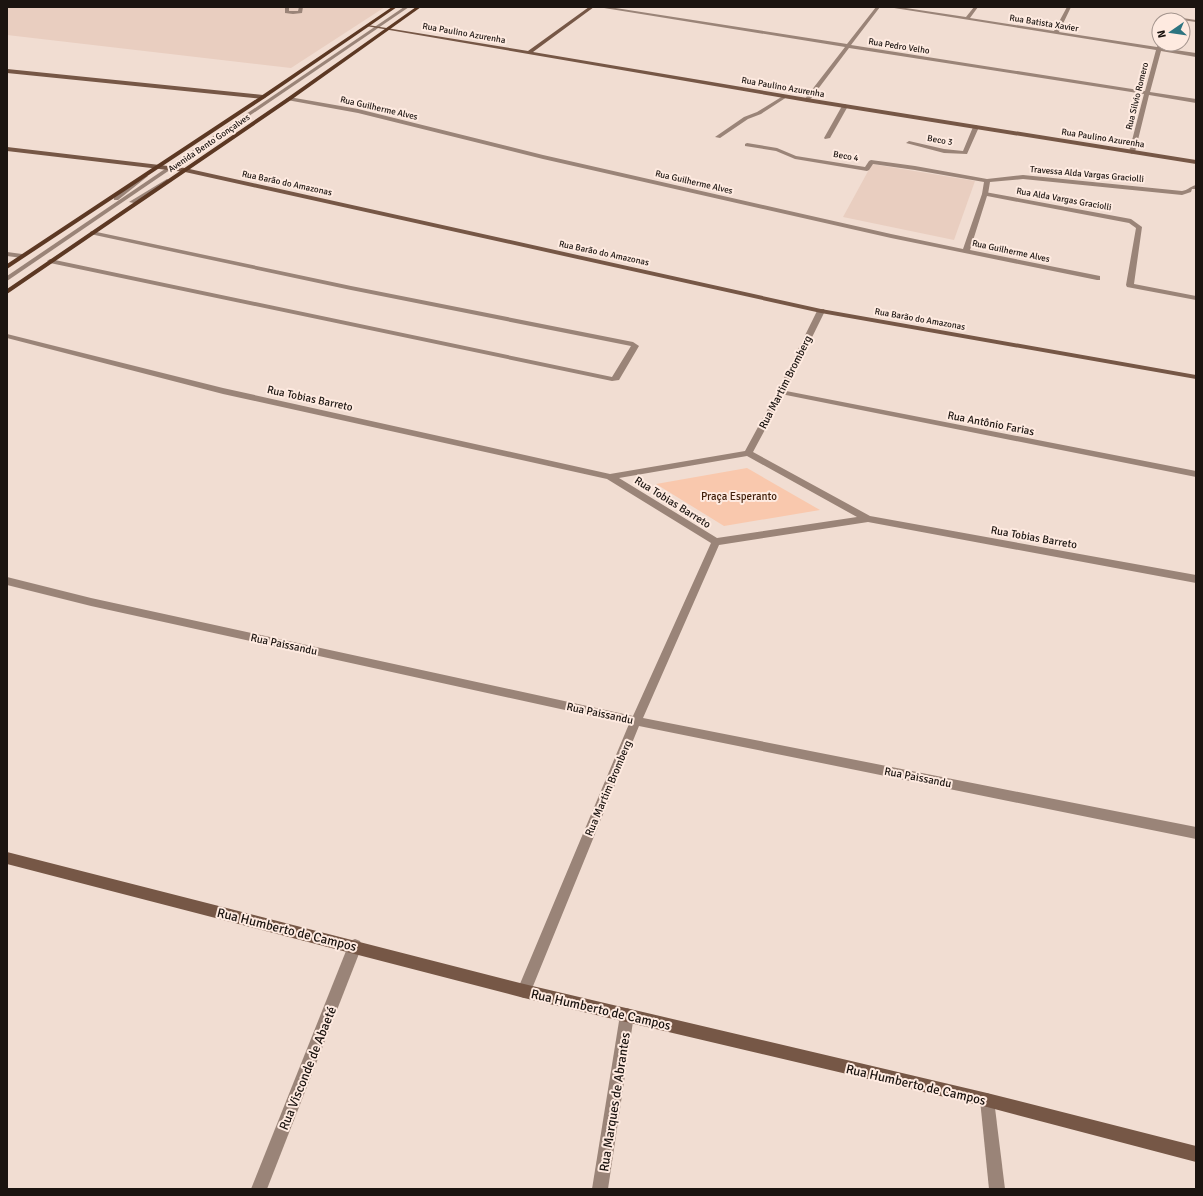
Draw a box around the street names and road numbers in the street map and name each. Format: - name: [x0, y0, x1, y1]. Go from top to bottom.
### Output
- street label: Rua Batista Xavier: [1009, 13, 1080, 34]
- street label: Rua Paulino Azurenha: [422, 21, 507, 46]
- street label: Rua Pedro Velho: [867, 36, 931, 57]
- street label: Rua Silvio Romero: [1124, 61, 1151, 131]
- street label: Rua Paulino Azurenha: [741, 75, 826, 100]
- street label: Rua Guilherme Alves: [339, 94, 419, 123]
- street label: Avenida Bento Gonçalves: [166, 112, 252, 175]
- street label: Rua Paulino Azurenha: [1061, 126, 1146, 151]
- street label: Beco 3: [926, 133, 954, 148]
- street label: Beco 4: [832, 149, 860, 164]
- street label: Travessa Alda Vargas Graciolli: [1030, 164, 1144, 185]
- street label: Rua Guilherme Alves: [654, 168, 734, 197]
- street label: Rua Barão do Amazonas: [241, 169, 333, 198]
- street label: Rua Alda Vargas Graciolli: [1015, 186, 1112, 213]
- street label: Rua Guilherme Alves: [971, 238, 1051, 265]
- street label: Rua Barão do Amazonas: [558, 239, 650, 268]
- street label: Rua Barão do Amazonas: [874, 306, 966, 333]
- street label: Rua Martim Bromberg: [756, 333, 815, 431]
- street label: Rua Tobias Barreto: [266, 383, 354, 414]
- street label: Rua Antônio Farias: [946, 409, 1036, 438]
- street label: Rua Tobias Barreto: [632, 474, 713, 531]
- street label: Rua Tobias Barreto: [990, 524, 1078, 552]
- street label: Rua Paissandu: [249, 631, 319, 658]
- street label: Rua Paissandu: [565, 700, 635, 727]
- street label: Rua Martim Bromberg: [582, 738, 635, 838]
- street label: Rua Paissandu: [883, 765, 953, 790]
- street label: Rua Humberto de Campos: [215, 905, 358, 955]
- street label: Rua Humberto de Campos: [529, 986, 673, 1034]
- street label: Rua Visconde de Abaeté: [276, 1004, 340, 1133]
- street label: Rua Marques de Abrantes: [596, 1031, 634, 1173]
- street label: Rua Humberto de Campos: [844, 1061, 988, 1109]

